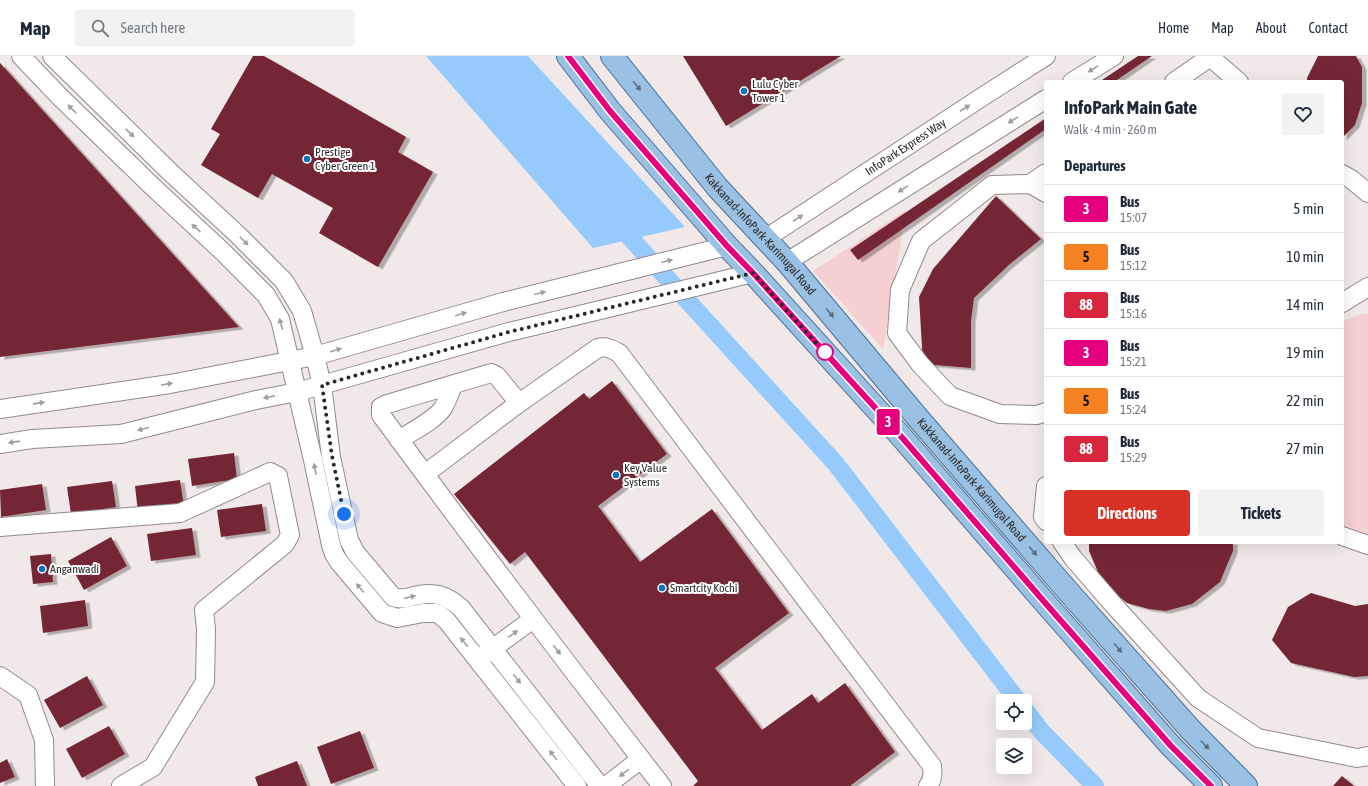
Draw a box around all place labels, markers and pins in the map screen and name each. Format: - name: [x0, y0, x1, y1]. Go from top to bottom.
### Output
- place label: Lulu Cyber Tower 1: [752, 77, 799, 105]
- marker: Lulu Cyber Tower 1: [739, 86, 749, 96]
- place label: Prestige Cyber Green 1: [315, 145, 376, 173]
- marker: Prestige Cyber Green 1: [302, 154, 312, 164]
- unlabelled marker: [816, 343, 834, 361]
- place label: Key Value Systems: [624, 461, 667, 489]
- marker: Key Value Systems: [611, 470, 621, 480]
- place label: Anganwadi: [50, 562, 99, 576]
- marker: Anganwadi: [37, 564, 47, 574]
- place label: Smartcity Kochi: [670, 581, 738, 595]
- marker: Smartcity Kochi: [657, 583, 667, 593]

